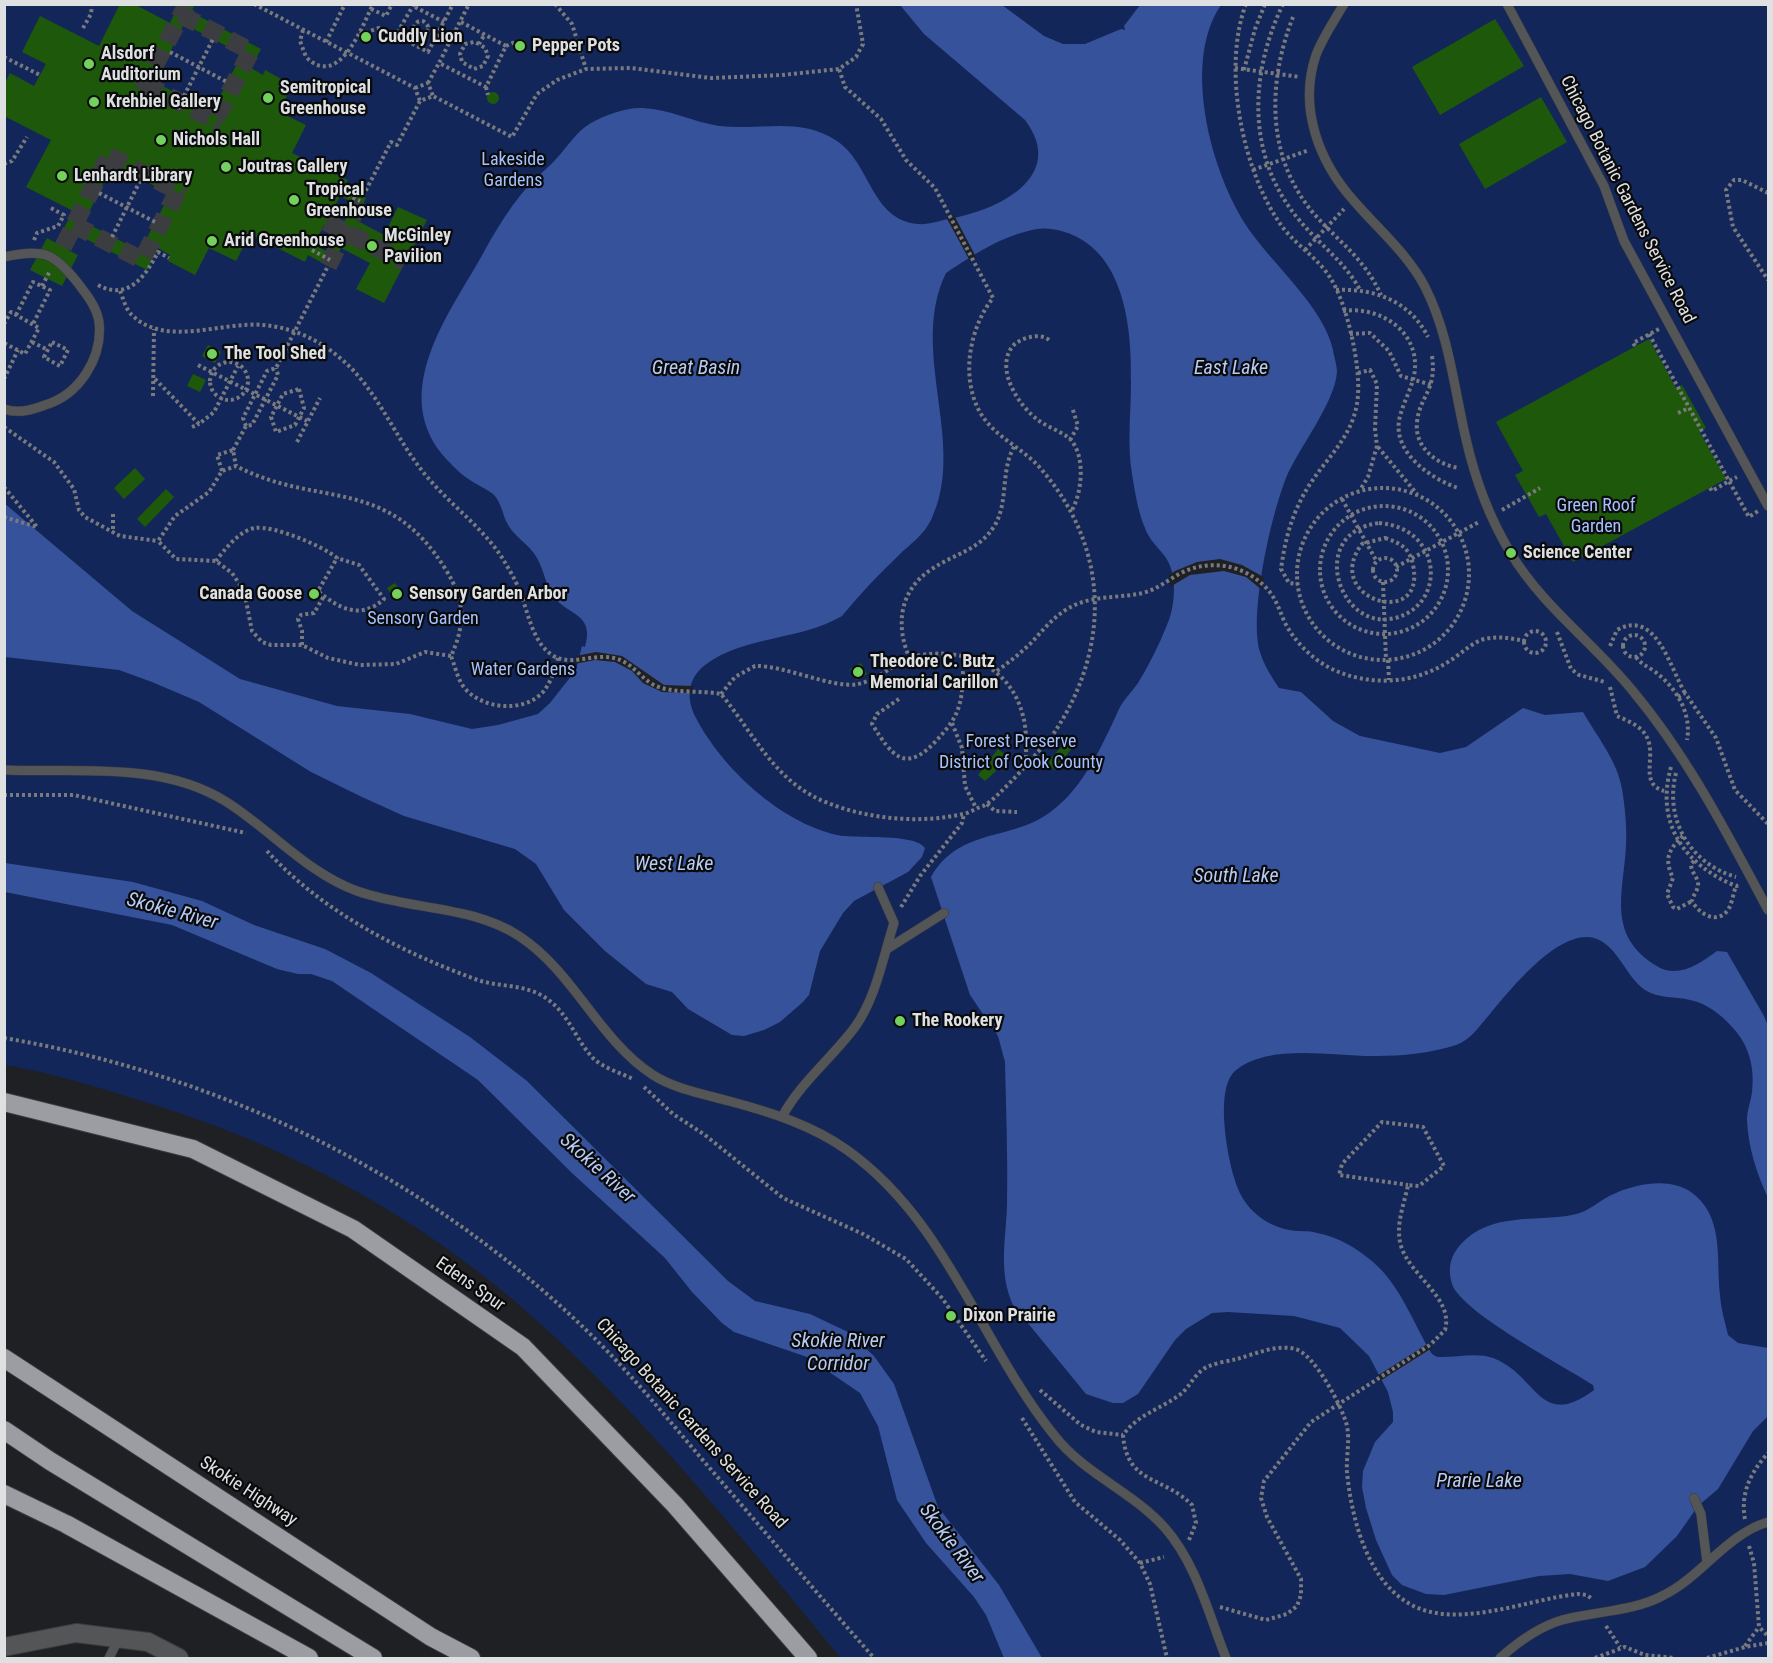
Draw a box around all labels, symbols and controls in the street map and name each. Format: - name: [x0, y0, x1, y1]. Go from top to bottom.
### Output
- place label: Cuddly Lion: [378, 26, 463, 48]
- marker: Cuddly Lion: [359, 30, 373, 44]
- place label: Pepper Pots: [532, 35, 620, 57]
- marker: Pepper Pots: [513, 39, 527, 53]
- place label: Alsdorf Auditorium: [101, 43, 181, 86]
- marker: Alsdorf Auditorium: [82, 57, 96, 71]
- street label: Chicago Botanic Gardens Service Road: [1555, 72, 1699, 328]
- place label: Semitropical Greenhouse: [280, 77, 371, 119]
- place label: Krehbiel Gallery: [106, 91, 221, 113]
- marker: Semitropical Greenhouse: [261, 91, 275, 105]
- marker: Krehbiel Gallery: [87, 95, 101, 109]
- place label: Nichols Hall: [173, 129, 260, 151]
- marker: Nichols Hall: [154, 133, 168, 147]
- park label: Lakeside Gardens: [481, 149, 545, 192]
- place label: Joutras Gallery: [238, 156, 347, 178]
- marker: Joutras Gallery: [219, 160, 233, 174]
- place label: Lenhardt Library: [74, 165, 192, 187]
- marker: Lenhardt Library: [55, 169, 69, 183]
- place label: Tropical Greenhouse: [306, 179, 392, 222]
- marker: Tropical Greenhouse: [287, 193, 301, 207]
- place label: McGinley Pavilion: [384, 225, 451, 268]
- place label: Arid Greenhouse: [224, 230, 344, 252]
- marker: Arid Greenhouse: [205, 234, 219, 248]
- marker: McGinley Pavilion: [365, 239, 379, 253]
- place label: The Tool Shed: [224, 343, 326, 365]
- marker: The Tool Shed: [205, 347, 219, 361]
- water label: Great Basin: [652, 357, 740, 381]
- water label: East Lake: [1194, 357, 1268, 381]
- park label: Green Roof Garden: [1557, 495, 1635, 538]
- place label: Science Center: [1523, 542, 1632, 564]
- marker: Science Center: [1504, 546, 1518, 560]
- place label: Canada Goose: [199, 583, 302, 605]
- place label: Sensory Garden Arbor: [409, 583, 567, 605]
- marker: Canada Goose: [307, 587, 321, 601]
- marker: Sensory Garden Arbor: [390, 587, 404, 601]
- park label: Sensory Garden: [367, 608, 479, 630]
- place label: Theodore C. Butz Memorial Carillon: [870, 651, 998, 694]
- park label: Water Gardens: [471, 659, 575, 681]
- marker: Theodore C. Butz Memorial Carillon: [851, 665, 865, 679]
- park label: Forest Preserve District of Cook County: [939, 731, 1103, 774]
- water label: West Lake: [635, 853, 713, 877]
- water label: South Lake: [1194, 865, 1278, 889]
- water label: Skokie River: [124, 888, 220, 936]
- place label: The Rookery: [912, 1010, 1002, 1032]
- marker: The Rookery: [893, 1014, 907, 1028]
- water label: Skokie River: [554, 1129, 640, 1209]
- street label: Edens Spur: [431, 1253, 509, 1317]
- place label: Dixon Prairie: [963, 1305, 1056, 1327]
- marker: Dixon Prairie: [944, 1309, 958, 1323]
- street label: Chicago Botanic Gardens Service Road: [591, 1314, 791, 1534]
- water label: Skokie River Corridor: [791, 1330, 885, 1377]
- street label: Skokie Highway: [195, 1452, 301, 1532]
- water label: Prarie Lake: [1436, 1470, 1522, 1494]
- water label: Skokie River: [913, 1500, 989, 1588]

